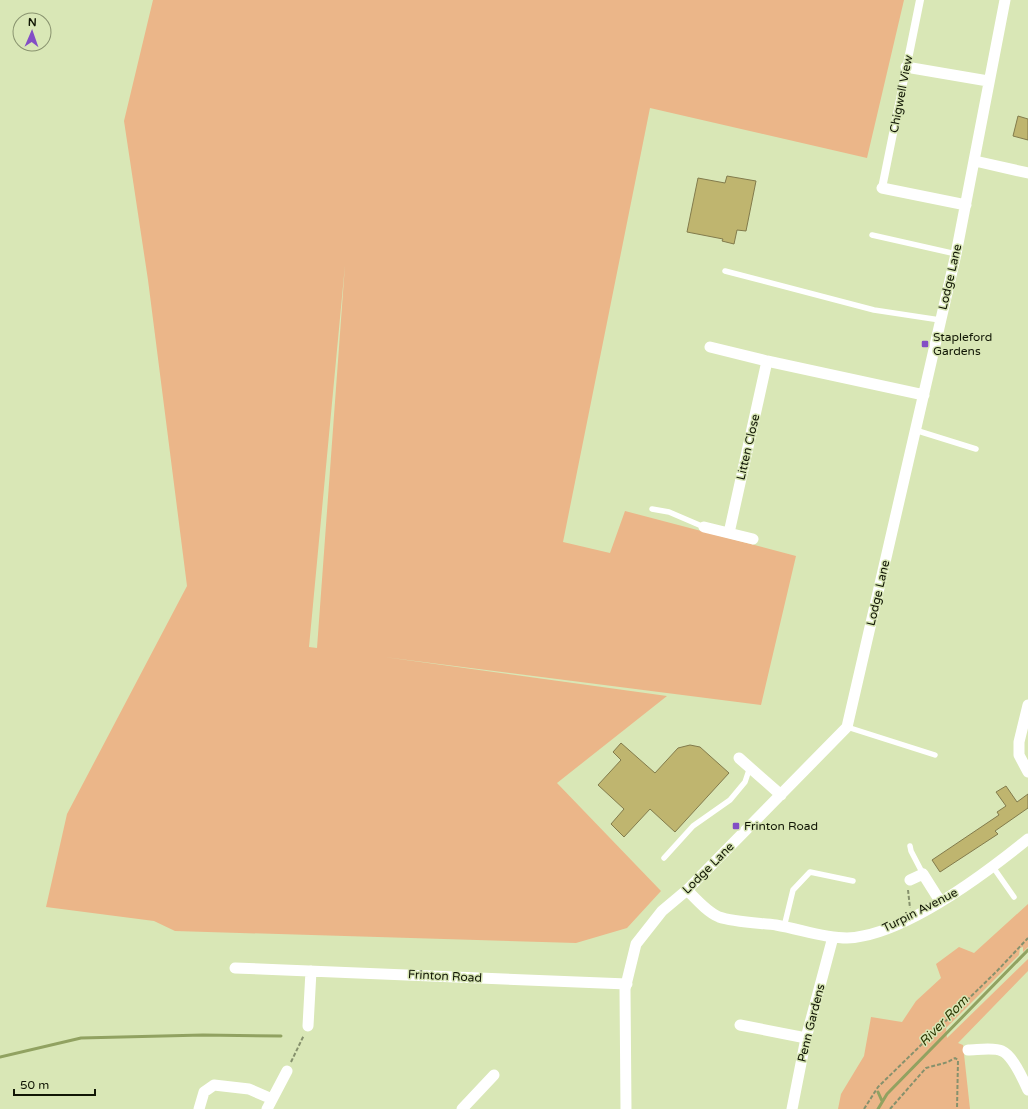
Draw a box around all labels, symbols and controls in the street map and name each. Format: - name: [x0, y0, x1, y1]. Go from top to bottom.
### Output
- north arrow: [12, 12, 52, 52]
- text: N: [28, 16, 37, 29]
- street label: Chigwell View: [887, 53, 915, 134]
- street label: Lodge Lane: [936, 243, 964, 311]
- place label: Stapleford Gardens: [933, 330, 992, 358]
- marker: Stapleford Gardens: [920, 339, 930, 349]
- street label: Litten Close: [734, 412, 762, 481]
- street label: Lodge Lane: [864, 559, 892, 627]
- place label: Frinton Road: [744, 819, 818, 833]
- marker: Frinton Road: [731, 821, 741, 831]
- street label: Lodge Lane: [679, 839, 737, 897]
- street label: Turpin Avenue: [880, 885, 960, 935]
- street label: Frinton Road: [408, 967, 482, 985]
- street label: Penn Gardens: [795, 982, 828, 1064]
- water label: River Rom: [916, 992, 973, 1050]
- scale bar: [14, 1071, 95, 1097]
- text: 50 m: [20, 1078, 49, 1092]

